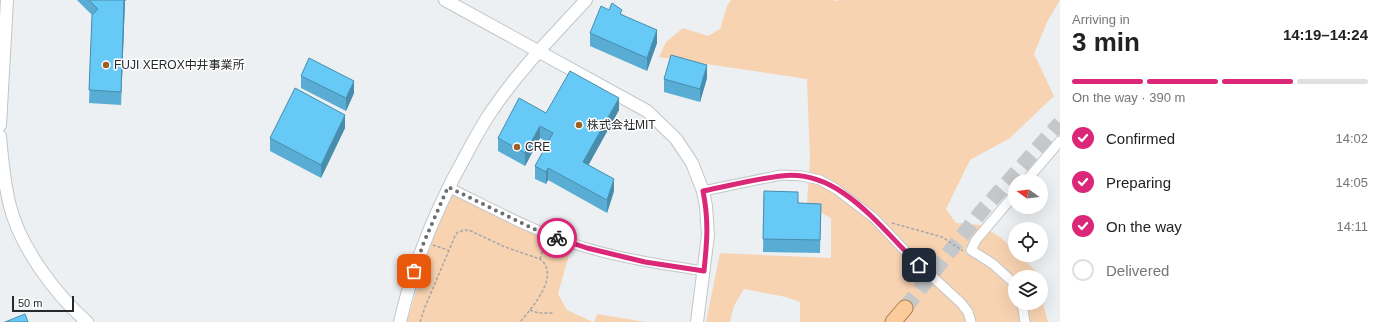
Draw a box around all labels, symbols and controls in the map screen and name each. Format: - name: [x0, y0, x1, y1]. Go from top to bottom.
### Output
- text: Arriving in: [1072, 12, 1130, 27]
- text: 14:19–14:24: [1283, 26, 1368, 43]
- text: 3 min: [1072, 27, 1140, 57]
- place label: FUJI XEROX中井事業所: [114, 58, 245, 72]
- marker: FUJI XEROX中井事業所: [101, 60, 111, 70]
- text: On the way · 390 m: [1072, 90, 1185, 105]
- place label: 株式会社MIT: [587, 118, 656, 132]
- marker: 株式会社MIT: [574, 120, 584, 130]
- icon: check: [1072, 127, 1094, 149]
- text: Confirmed: [1106, 130, 1175, 147]
- text: 14:02: [1335, 131, 1368, 146]
- place label: CRE: [525, 140, 550, 154]
- marker: CRE: [512, 142, 522, 152]
- icon: check: [1072, 171, 1094, 193]
- north arrow: [1008, 174, 1048, 214]
- map controls: [1008, 174, 1048, 310]
- text: Preparing: [1106, 174, 1171, 191]
- text: 14:05: [1335, 175, 1368, 190]
- icon: check: [1072, 215, 1094, 237]
- courier: [537, 218, 577, 258]
- text: On the way: [1106, 218, 1182, 235]
- text: 14:11: [1336, 219, 1368, 234]
- button: locate: [1008, 222, 1048, 262]
- icon: bike: [546, 227, 568, 249]
- pin: [902, 248, 936, 282]
- pin: [397, 254, 431, 288]
- icon: home: [908, 254, 930, 276]
- icon: bag: [403, 260, 425, 282]
- text: Delivered: [1106, 262, 1169, 279]
- button: layers: [1008, 270, 1048, 310]
- scale bar: [12, 294, 74, 313]
- text: 50 m: [18, 297, 42, 309]

